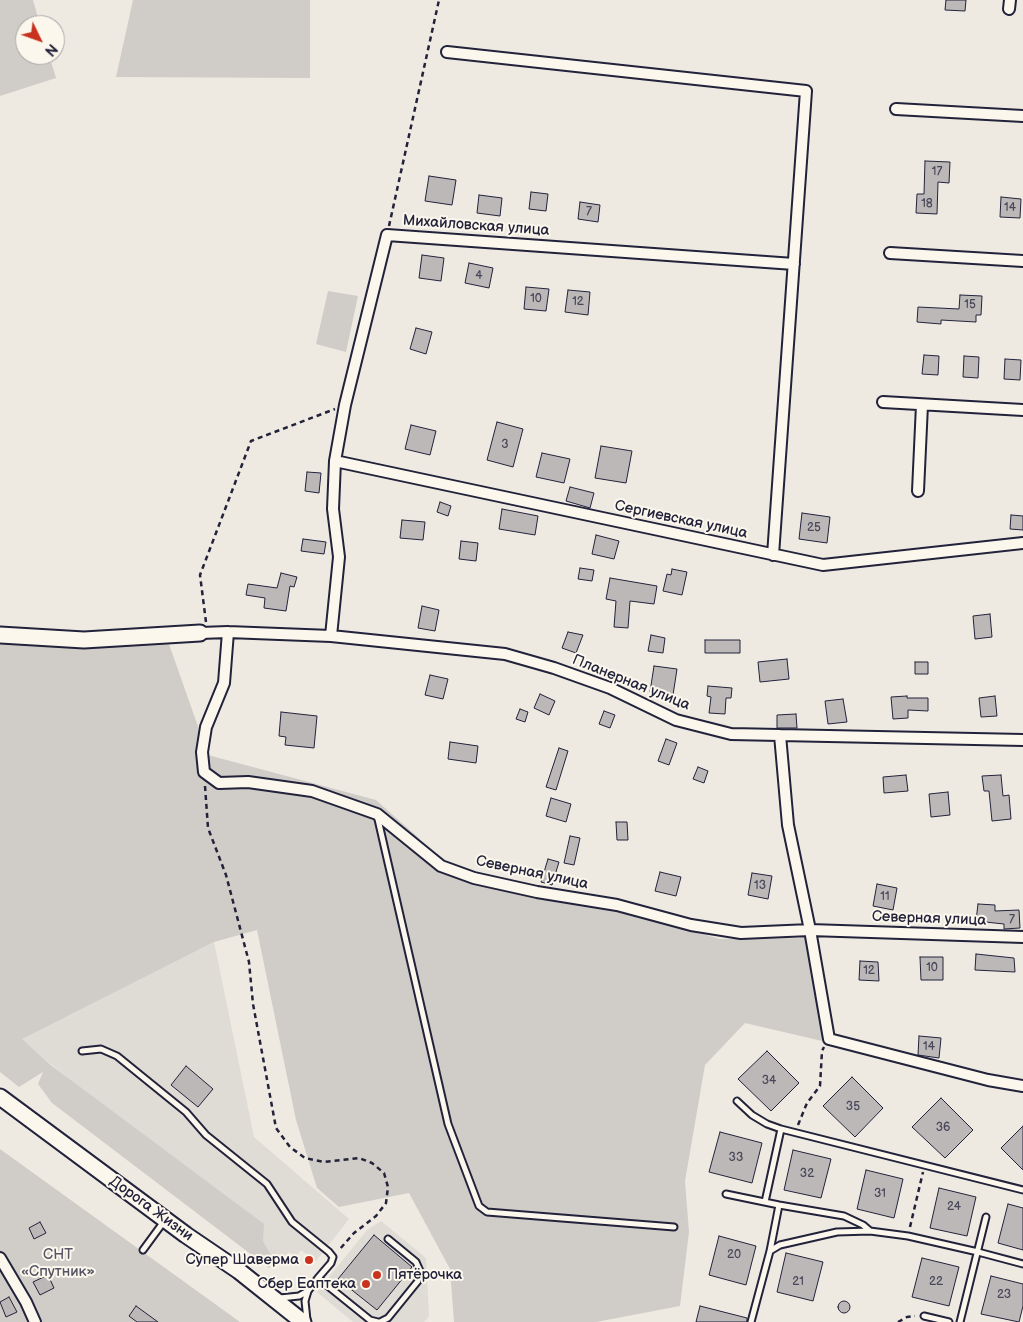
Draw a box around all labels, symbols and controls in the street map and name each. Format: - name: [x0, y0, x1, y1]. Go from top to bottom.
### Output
- north arrow: [15, 15, 65, 65]
- text: N: [41, 40, 61, 59]
- house number: 17: [932, 165, 942, 179]
- house number: 18: [921, 197, 933, 211]
- house number: 14: [1004, 201, 1016, 215]
- house number: 7: [586, 205, 592, 219]
- street label: Михайловская улица: [402, 212, 550, 240]
- house number: 4: [475, 269, 483, 283]
- house number: 10: [530, 292, 542, 306]
- house number: 12: [572, 295, 584, 309]
- house number: 15: [964, 298, 976, 312]
- house number: 3: [501, 438, 509, 452]
- street label: Сергиевская улица: [613, 497, 749, 543]
- house number: 25: [807, 521, 821, 535]
- street label: Планерная улица: [570, 651, 692, 715]
- street label: Северная улица: [474, 852, 590, 894]
- house number: 13: [754, 879, 766, 893]
- house number: 11: [880, 890, 890, 904]
- street label: Северная улица: [872, 908, 986, 930]
- house number: 7: [1009, 913, 1015, 927]
- house number: 10: [926, 961, 938, 975]
- house number: 12: [863, 964, 875, 978]
- house number: 14: [923, 1040, 935, 1054]
- house number: 34: [762, 1074, 776, 1088]
- house number: 35: [846, 1100, 860, 1114]
- house number: 36: [936, 1121, 950, 1135]
- house number: 33: [729, 1151, 743, 1165]
- house number: 32: [800, 1167, 814, 1181]
- street label: Дорога Жизни: [106, 1173, 196, 1245]
- house number: 31: [874, 1187, 886, 1201]
- house number: 24: [947, 1200, 961, 1214]
- park label: СНТ «Спутник»: [21, 1246, 95, 1281]
- house number: 20: [727, 1248, 741, 1262]
- place label: Супер Шаверма: [186, 1251, 299, 1269]
- marker: Супер Шаверма: [303, 1254, 315, 1266]
- place label: Пятёрочка: [387, 1266, 462, 1284]
- marker: Пятёрочка: [371, 1269, 383, 1281]
- place label: Сбер Еаптека: [258, 1275, 356, 1293]
- house number: 21: [792, 1275, 804, 1289]
- house number: 22: [929, 1275, 943, 1289]
- marker: Сбер Еаптека: [360, 1278, 372, 1290]
- house number: 23: [997, 1288, 1011, 1302]

